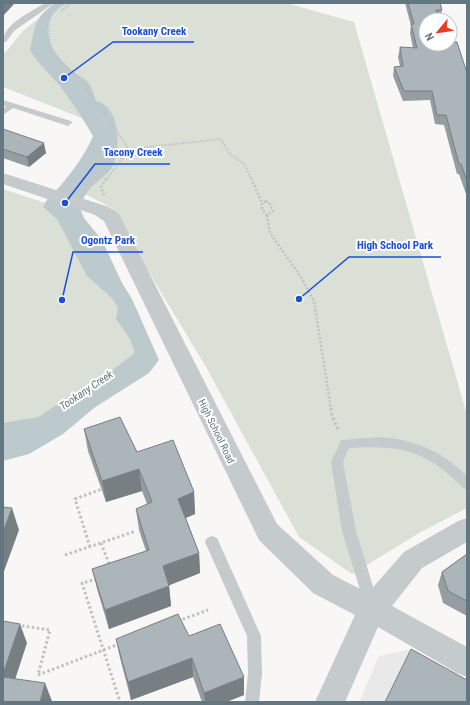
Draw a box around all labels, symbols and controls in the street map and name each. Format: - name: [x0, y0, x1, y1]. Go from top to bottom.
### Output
- north arrow: [418, 12, 458, 52]
- callout: Tookany Creek: [113, 19, 194, 42]
- text: Tookany Creek: [122, 25, 187, 38]
- text: N: [422, 30, 437, 43]
- callout: Tacony Creek: [95, 141, 170, 164]
- text: Tacony Creek: [103, 146, 163, 159]
- callout: Ogontz Park: [73, 229, 143, 252]
- text: Ogontz Park: [81, 234, 136, 247]
- callout: High School Park: [349, 234, 441, 257]
- text: High School Park: [357, 239, 434, 252]
- water label: Tookany Creek: [57, 368, 116, 413]
- street label: High School Road: [196, 397, 237, 465]

